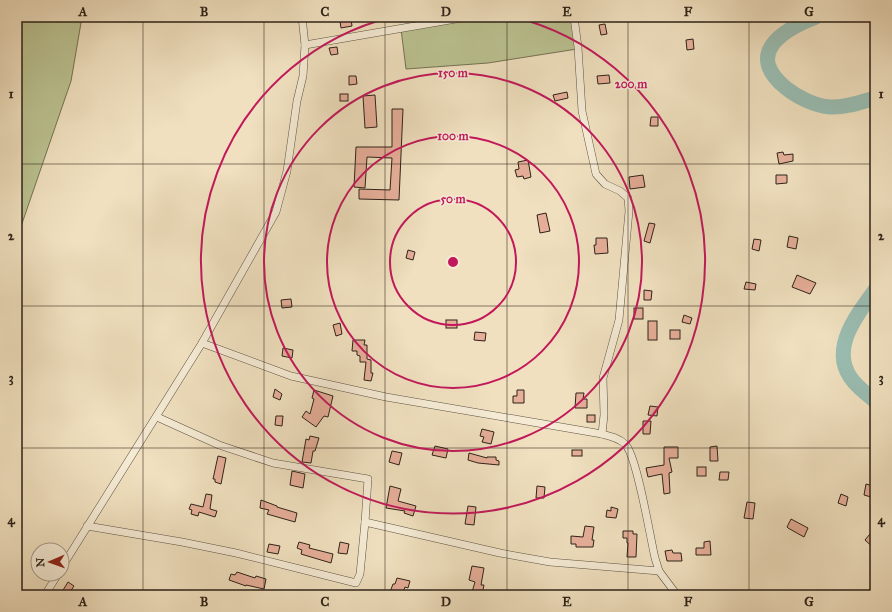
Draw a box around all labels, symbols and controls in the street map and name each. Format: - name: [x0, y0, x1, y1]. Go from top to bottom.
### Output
- text: A: [78, 4, 88, 20]
- text: B: [200, 4, 209, 20]
- text: C: [321, 4, 330, 20]
- text: D: [441, 4, 451, 20]
- text: E: [562, 4, 572, 20]
- text: F: [684, 4, 693, 20]
- text: G: [804, 4, 814, 20]
- text: 150 m: [438, 66, 469, 80]
- text: 200 m: [615, 77, 648, 91]
- text: 1: [8, 86, 14, 102]
- text: 1: [878, 86, 884, 102]
- text: 100 m: [437, 129, 470, 143]
- text: 50 m: [440, 192, 467, 206]
- text: 2: [8, 228, 15, 244]
- text: 2: [878, 228, 885, 244]
- centre of rings: [446, 255, 460, 269]
- text: 3: [8, 370, 14, 386]
- text: 3: [878, 370, 884, 386]
- text: 4: [7, 512, 15, 528]
- text: 4: [877, 512, 885, 528]
- north arrow: [30, 542, 70, 582]
- text: N: [34, 557, 47, 567]
- text: A: [78, 594, 88, 610]
- text: B: [200, 594, 209, 610]
- text: C: [321, 594, 330, 610]
- text: D: [441, 594, 451, 610]
- text: E: [562, 594, 572, 610]
- text: F: [684, 594, 693, 610]
- text: G: [804, 594, 814, 610]

